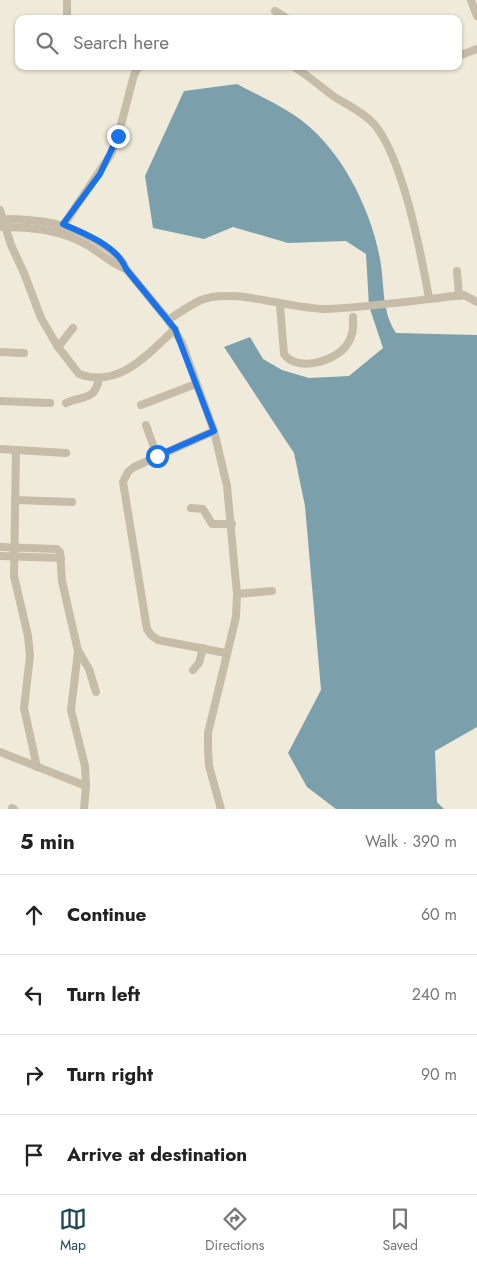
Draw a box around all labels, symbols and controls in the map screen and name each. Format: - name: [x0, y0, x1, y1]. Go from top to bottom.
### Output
- search box: [15, 15, 462, 70]
- icon: search: [33, 29, 61, 57]
- text: Search here: [73, 29, 169, 56]
- route end: [107, 125, 130, 148]
- route start: [146, 445, 169, 468]
- text: 5 min: [20, 827, 75, 857]
- text: Walk · 390 m: [365, 830, 457, 853]
- icon: ahead: [20, 901, 48, 929]
- text: Continue: [67, 901, 146, 928]
- text: 60 m: [421, 903, 457, 926]
- icon: left: [20, 981, 48, 1009]
- text: Turn left: [67, 981, 140, 1008]
- text: 240 m: [412, 983, 457, 1006]
- icon: right: [20, 1061, 48, 1089]
- text: Turn right: [67, 1061, 153, 1088]
- text: 90 m: [421, 1063, 457, 1086]
- icon: arrive: [20, 1141, 48, 1169]
- text: Arrive at destination: [67, 1141, 247, 1168]
- tab: Map: [59, 1205, 87, 1255]
- tab: Directions: [205, 1205, 264, 1255]
- tab: Saved: [382, 1205, 418, 1255]

